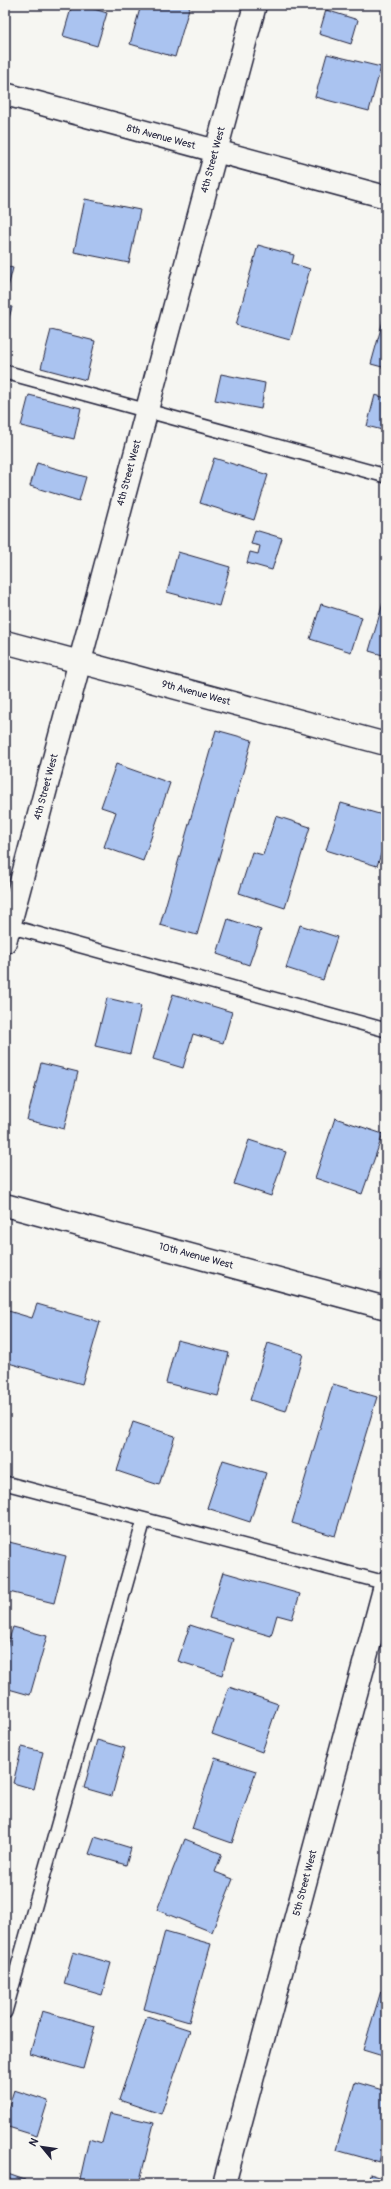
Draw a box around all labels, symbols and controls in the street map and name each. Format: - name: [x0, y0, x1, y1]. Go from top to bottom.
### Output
- street label: 8th Avenue West: [125, 122, 198, 152]
- street label: 4th Street West: [198, 125, 228, 194]
- street label: 4th Street West: [114, 438, 144, 507]
- street label: 9th Avenue West: [160, 678, 233, 708]
- street label: 4th Street West: [31, 752, 61, 821]
- street label: 10th Avenue West: [157, 1240, 235, 1272]
- street label: 5th Street West: [290, 1848, 320, 1917]
- north arrow: [22, 2127, 62, 2167]
- text: N: [26, 2135, 41, 2149]

